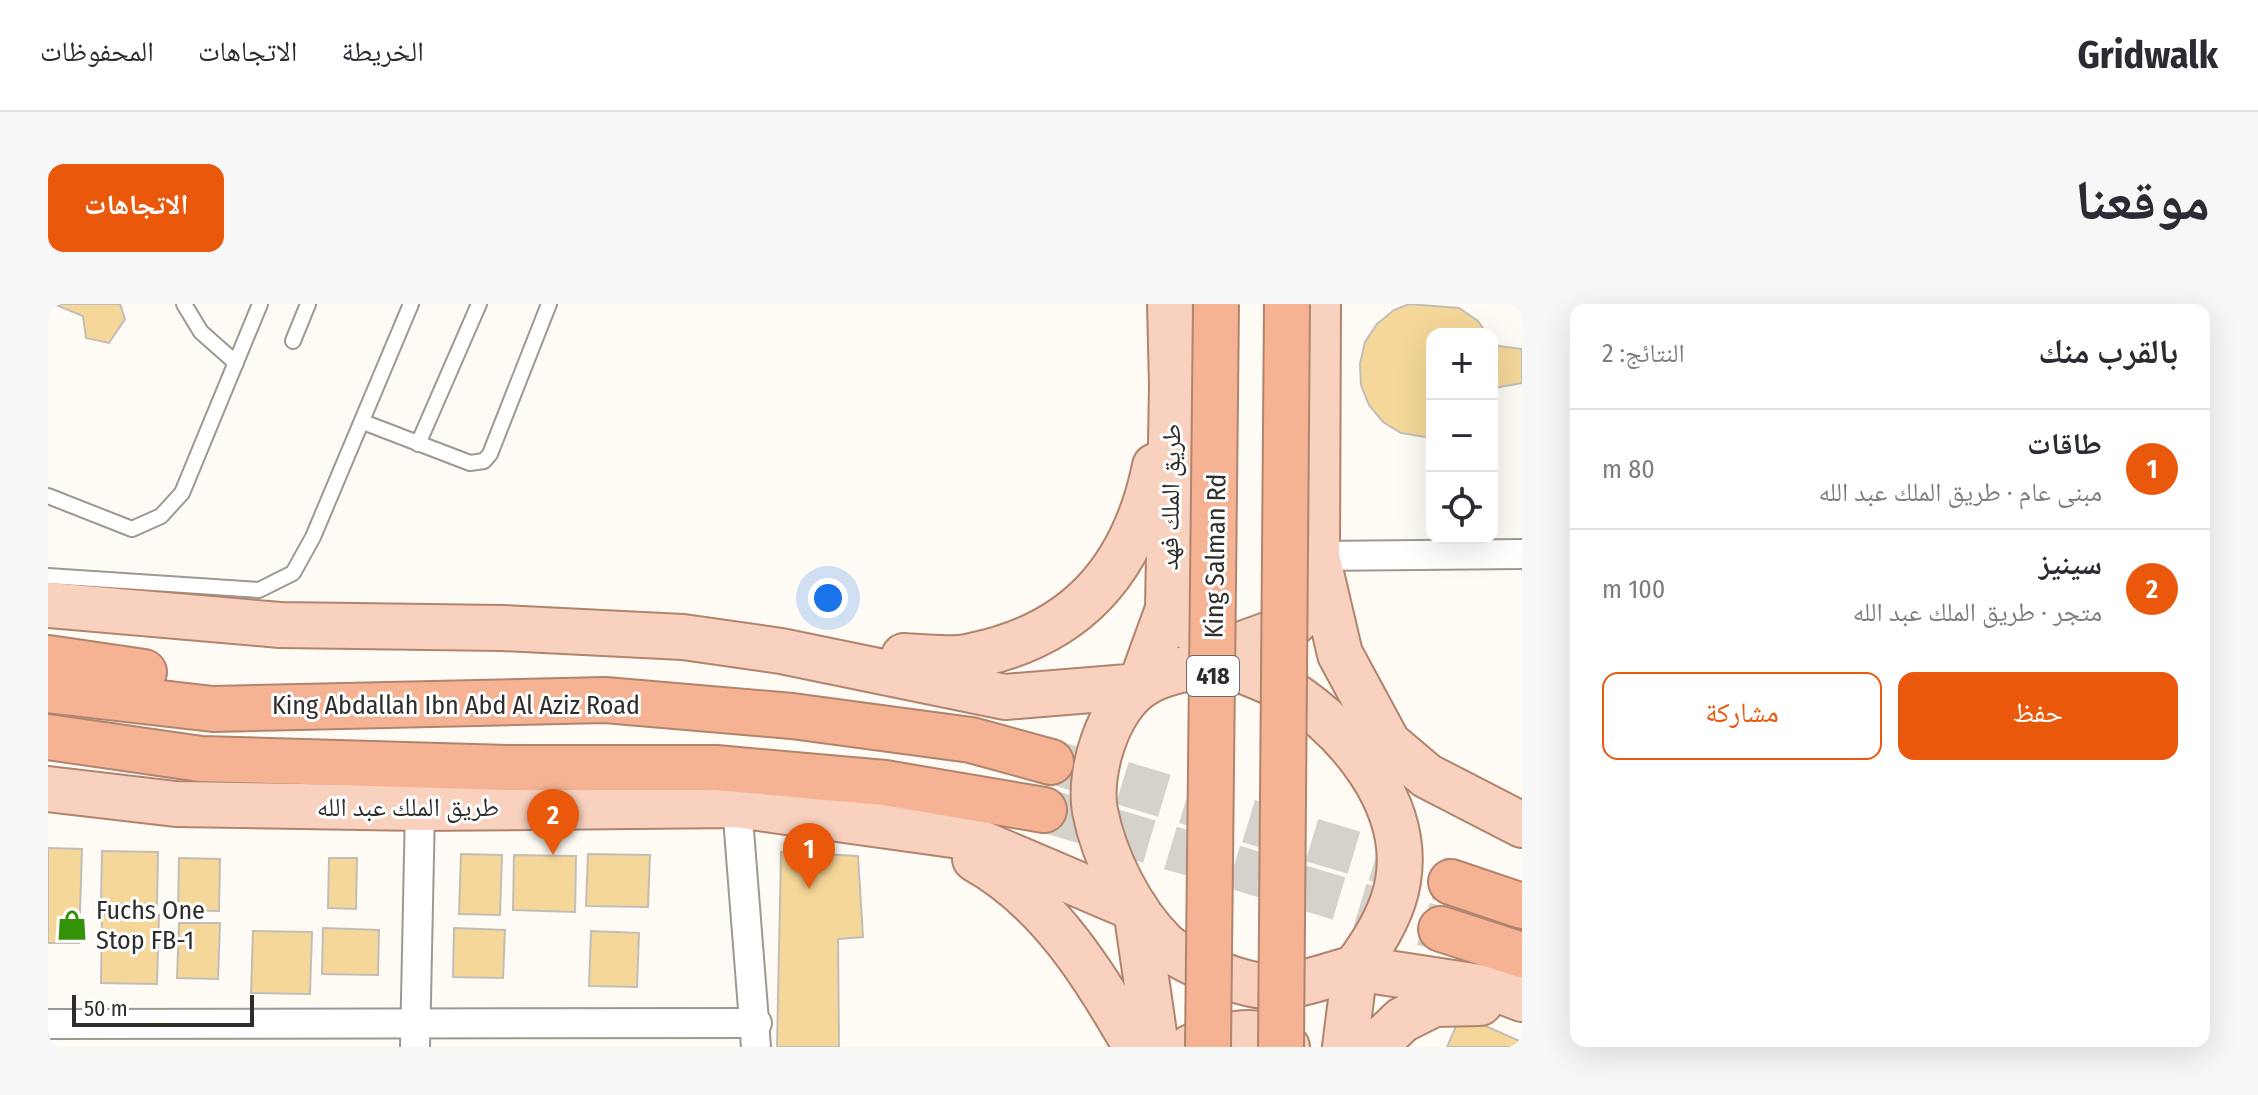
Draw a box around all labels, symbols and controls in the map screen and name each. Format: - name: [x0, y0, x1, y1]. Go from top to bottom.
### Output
- text: Gridwalk: [2077, 32, 2218, 78]
- text: المحفوظات: [40, 35, 154, 68]
- text: الاتجاهات: [198, 35, 297, 68]
- text: الخريطة: [341, 35, 424, 68]
- button: الاتجاهات: [48, 164, 224, 252]
- text: موقعنا: [2075, 168, 2210, 235]
- map controls: [1426, 328, 1498, 544]
- button: +: [1426, 328, 1498, 400]
- text: بالقرب منك: [2038, 331, 2178, 372]
- text: النتائج: 2: [1602, 338, 1685, 369]
- button: −: [1426, 400, 1498, 472]
- street label: طريق الملك فهد: [1154, 423, 1187, 571]
- text: طاقات: [2027, 426, 2102, 462]
- text: 80 m: [1602, 454, 1655, 485]
- text: 1: [2147, 454, 2158, 485]
- button: locate: [1426, 472, 1498, 544]
- street label: King Salman Rd: [1199, 473, 1232, 639]
- text: مبنى عام · طريق الملك عبد الله: [1818, 477, 2102, 508]
- text: سينيز: [2039, 546, 2102, 582]
- text: 100 m: [1602, 574, 1665, 605]
- text: 2: [2146, 574, 2158, 605]
- your location: [808, 578, 848, 618]
- text: متجر · طريق الملك عبد الله: [1853, 597, 2102, 628]
- road number: 418: [1187, 656, 1239, 696]
- button: مشاركة: [1602, 672, 1882, 760]
- button: حفظ: [1898, 672, 2178, 760]
- street label: King Abdallah Ibn Abd Al Aziz Road: [272, 690, 640, 721]
- pin: 2: [527, 789, 579, 855]
- street label: طريق الملك عبد الله: [317, 792, 499, 823]
- pin: 1: [783, 823, 835, 889]
- place label: Fuchs One Stop FB-1: [96, 895, 205, 956]
- shop icon: Fuchs One Stop FB-1: [55, 908, 89, 942]
- scale bar: [72, 991, 254, 1027]
- text: 50 m: [84, 995, 128, 1022]

